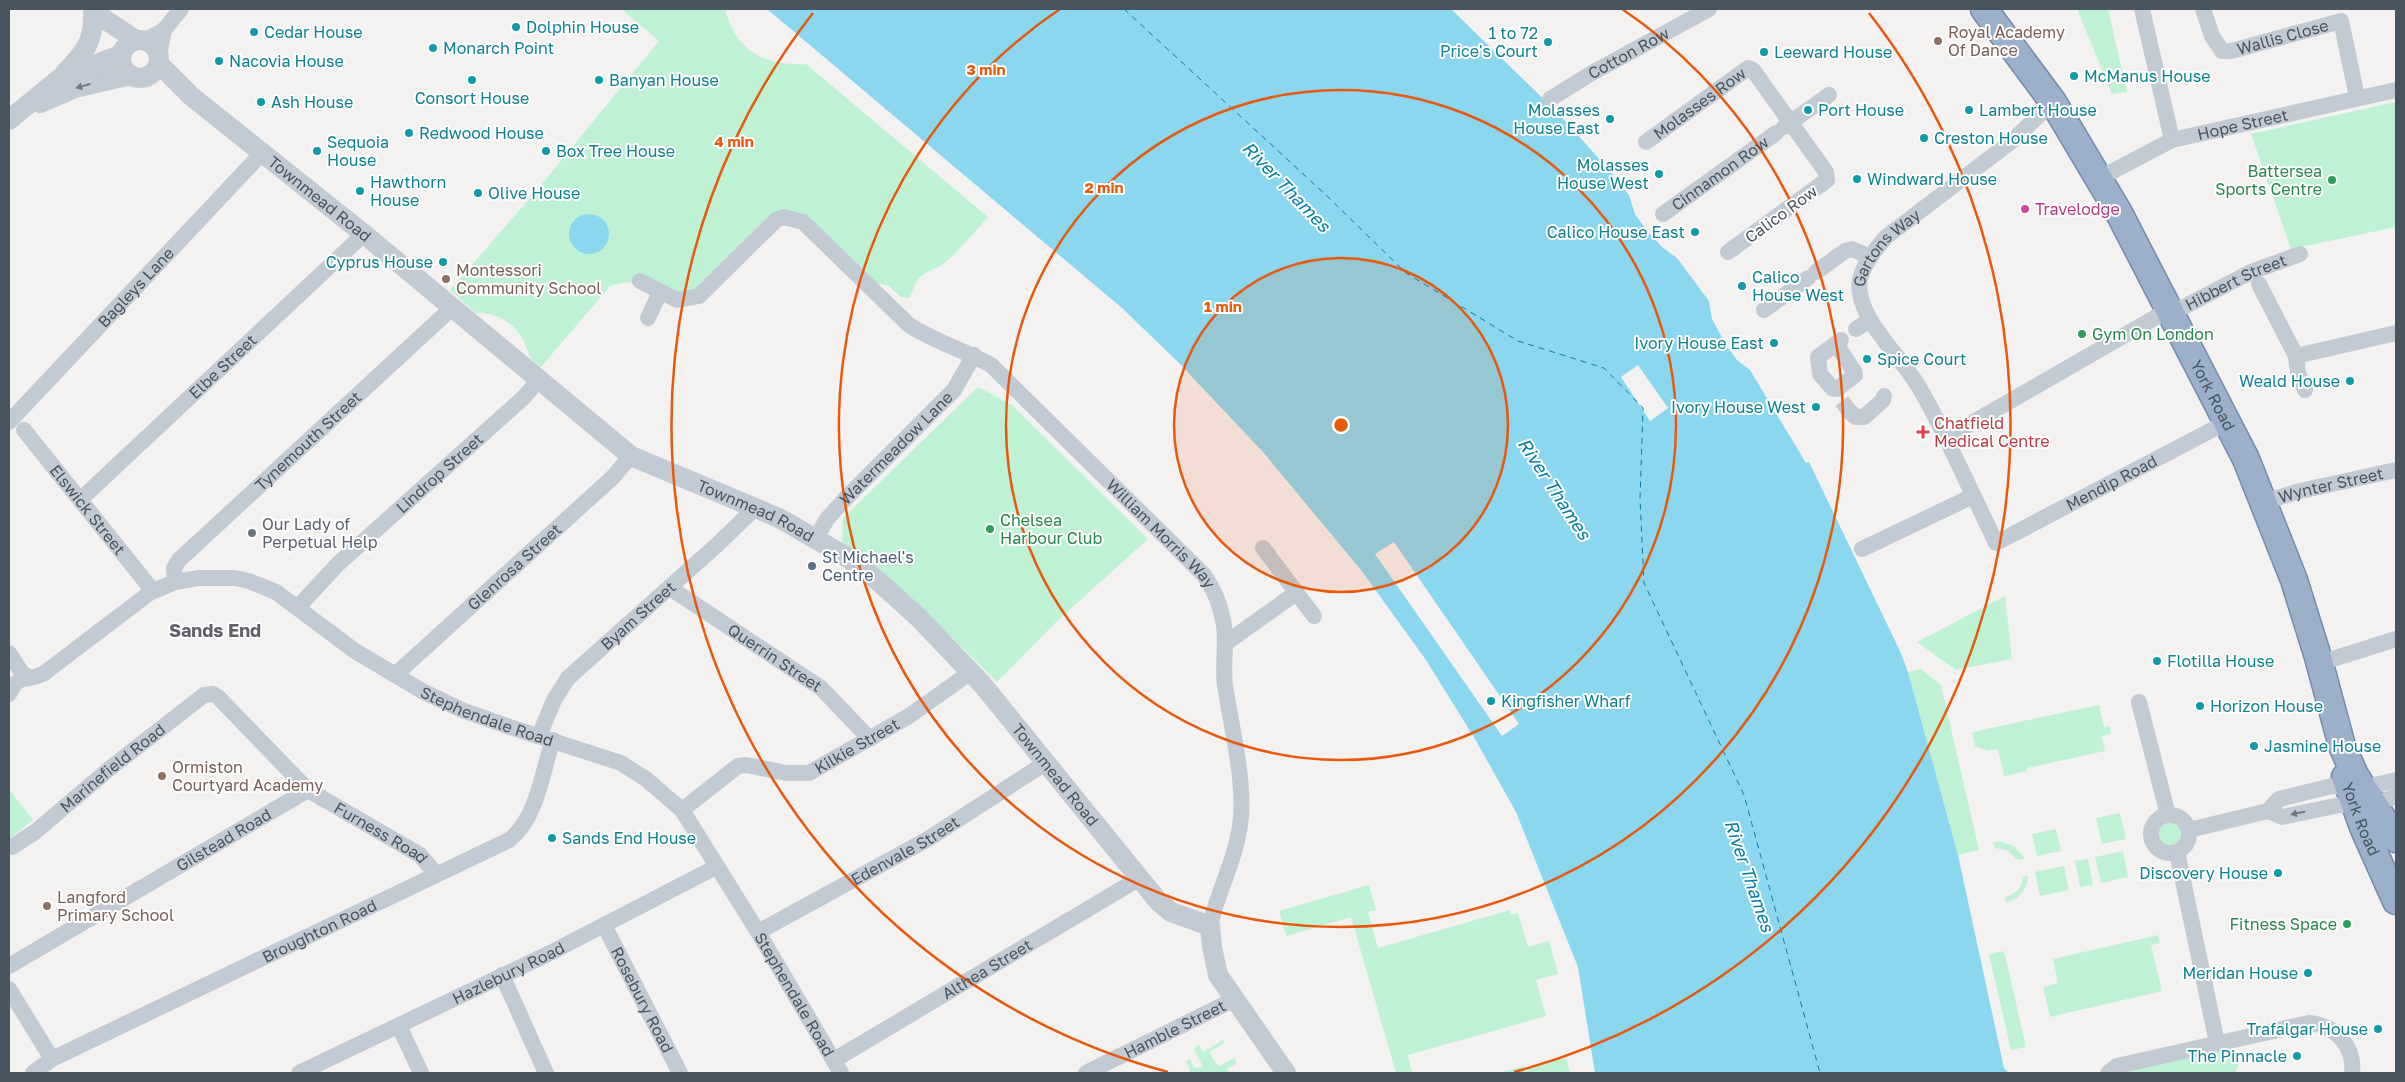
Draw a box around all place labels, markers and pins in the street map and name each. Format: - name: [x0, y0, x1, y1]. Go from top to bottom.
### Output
- place label: Dolphin House: [526, 17, 639, 37]
- marker: Dolphin House: [510, 21, 522, 33]
- place label: Cedar House: [264, 22, 362, 42]
- place label: Royal Academy Of Dance: [1948, 22, 2065, 60]
- place label: 1 to 72 Price's Court: [1440, 23, 1538, 61]
- marker: Cedar House: [248, 26, 260, 38]
- marker: Royal Academy Of Dance: [1932, 35, 1944, 47]
- marker: 1 to 72 Price's Court: [1542, 36, 1554, 48]
- place label: Monarch Point: [443, 38, 554, 58]
- marker: Monarch Point: [427, 42, 439, 54]
- place label: Leeward House: [1774, 42, 1892, 62]
- marker: Leeward House: [1758, 46, 1770, 58]
- place label: Nacovia House: [229, 51, 344, 71]
- marker: Nacovia House: [213, 55, 225, 67]
- place label: McManus House: [2084, 66, 2210, 86]
- place label: Banyan House: [609, 70, 719, 90]
- marker: McManus House: [2068, 70, 2080, 82]
- marker: Consort House: [466, 74, 478, 86]
- marker: Banyan House: [593, 74, 605, 86]
- place label: Consort House: [415, 88, 529, 108]
- place label: Ash House: [271, 92, 353, 112]
- marker: Ash House: [255, 96, 267, 108]
- place label: Molasses House East: [1513, 100, 1600, 138]
- place label: Port House: [1818, 100, 1904, 120]
- place label: Lambert House: [1979, 100, 2097, 120]
- marker: Port House: [1802, 104, 1814, 116]
- marker: Lambert House: [1963, 104, 1975, 116]
- marker: Molasses House East: [1604, 113, 1616, 125]
- place label: Redwood House: [419, 123, 544, 143]
- marker: Redwood House: [403, 127, 415, 139]
- place label: Creston House: [1934, 128, 2048, 148]
- place label: Sequoia House: [327, 132, 389, 170]
- marker: Creston House: [1918, 132, 1930, 144]
- place label: Box Tree House: [556, 141, 675, 161]
- marker: Sequoia House: [311, 145, 323, 157]
- marker: Box Tree House: [540, 145, 552, 157]
- place label: Molasses House West: [1557, 155, 1649, 193]
- place label: Battersea Sports Centre: [2215, 161, 2322, 199]
- marker: Molasses House West: [1653, 168, 1665, 180]
- place label: Windward House: [1867, 169, 1997, 189]
- place label: Hawthorn House: [370, 172, 446, 210]
- marker: Windward House: [1851, 173, 1863, 185]
- marker: Battersea Sports Centre: [2326, 174, 2338, 186]
- place label: Olive House: [488, 183, 580, 203]
- marker: Hawthorn House: [354, 185, 366, 197]
- marker: Olive House: [472, 187, 484, 199]
- place label: Travelodge: [2035, 199, 2120, 219]
- marker: Travelodge: [2019, 203, 2031, 215]
- place label: Calico House East: [1547, 222, 1685, 242]
- marker: Calico House East: [1689, 226, 1701, 238]
- place label: Cyprus House: [326, 252, 433, 272]
- marker: Cyprus House: [437, 256, 449, 268]
- place label: Montessori Community School: [456, 260, 601, 298]
- place label: Calico House West: [1752, 267, 1844, 305]
- marker: Montessori Community School: [440, 273, 452, 285]
- marker: Calico House West: [1736, 280, 1748, 292]
- place label: Gym On London: [2092, 324, 2214, 344]
- marker: Gym On London: [2076, 328, 2088, 340]
- place label: Ivory House East: [1634, 333, 1764, 353]
- marker: Ivory House East: [1768, 337, 1780, 349]
- place label: Spice Court: [1877, 349, 1967, 369]
- marker: Spice Court: [1861, 353, 1873, 365]
- place label: Weald House: [2239, 371, 2340, 391]
- marker: Weald House: [2344, 375, 2356, 387]
- place label: Ivory House West: [1671, 397, 1806, 417]
- marker: Ivory House West: [1810, 401, 1822, 413]
- place label: Chatfield Medical Centre: [1934, 413, 2050, 451]
- centre of rings: [1332, 416, 1350, 434]
- marker: Chatfield Medical Centre: [1916, 425, 1930, 439]
- place label: Chelsea Harbour Club: [1000, 510, 1102, 548]
- place label: Our Lady of Perpetual Help: [262, 514, 378, 552]
- marker: Chelsea Harbour Club: [984, 523, 996, 535]
- marker: Our Lady of Perpetual Help: [246, 527, 258, 539]
- place label: St Michael's Centre: [822, 547, 914, 585]
- marker: St Michael's Centre: [806, 560, 818, 572]
- place label: Flotilla House: [2167, 651, 2274, 671]
- marker: Flotilla House: [2151, 655, 2163, 667]
- place label: Kingfisher Wharf: [1501, 691, 1631, 711]
- marker: Kingfisher Wharf: [1485, 695, 1497, 707]
- place label: Horizon House: [2210, 696, 2323, 716]
- marker: Horizon House: [2194, 700, 2206, 712]
- place label: Jasmine House: [2264, 736, 2381, 756]
- marker: Jasmine House: [2248, 740, 2260, 752]
- place label: Ormiston Courtyard Academy: [172, 757, 323, 795]
- marker: Ormiston Courtyard Academy: [156, 770, 168, 782]
- place label: Sands End House: [562, 828, 696, 848]
- marker: Sands End House: [546, 832, 558, 844]
- place label: Discovery House: [2139, 863, 2268, 883]
- marker: Discovery House: [2272, 867, 2284, 879]
- place label: Langford Primary School: [57, 887, 174, 925]
- marker: Langford Primary School: [41, 900, 53, 912]
- place label: Fitness Space: [2230, 914, 2337, 934]
- marker: Fitness Space: [2341, 918, 2353, 930]
- place label: Meridan House: [2183, 963, 2298, 983]
- marker: Meridan House: [2302, 967, 2314, 979]
- place label: Trafalgar House: [2247, 1019, 2368, 1039]
- marker: Trafalgar House: [2372, 1023, 2384, 1035]
- place label: The Pinnacle: [2188, 1046, 2287, 1066]
- marker: The Pinnacle: [2291, 1050, 2303, 1062]

